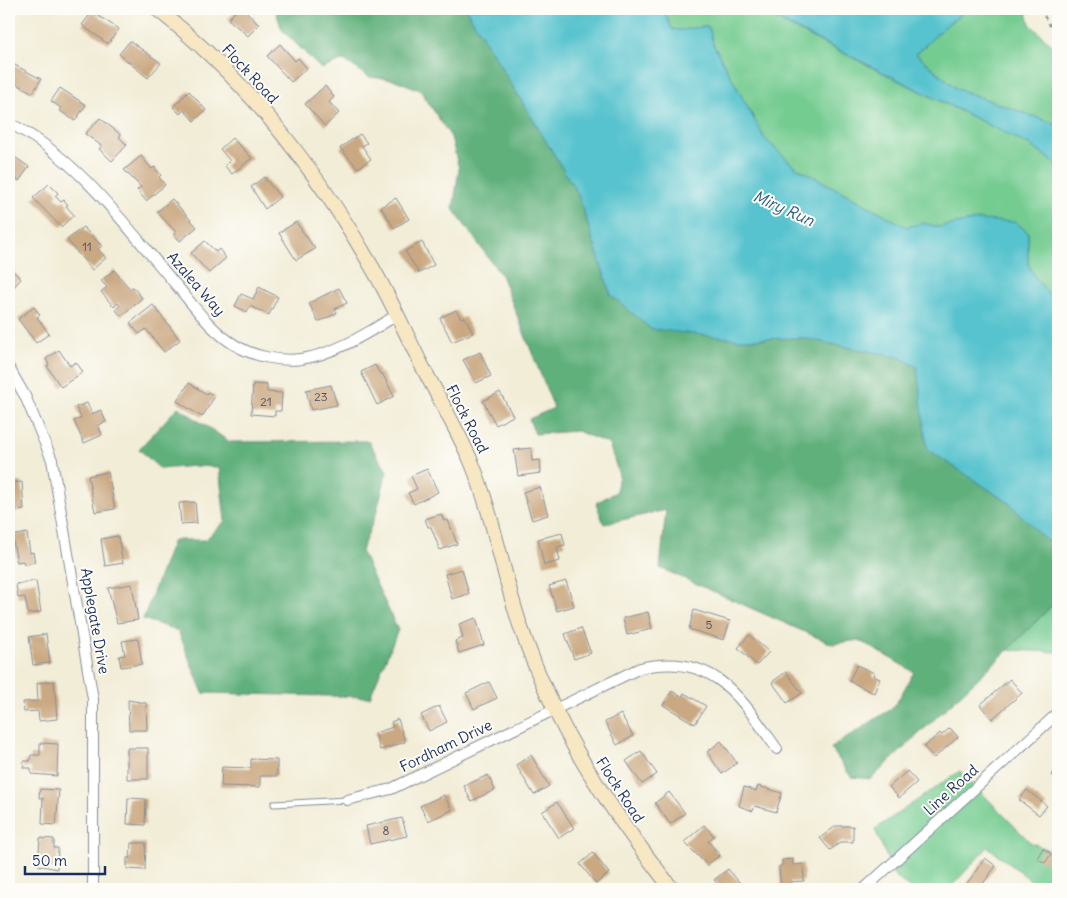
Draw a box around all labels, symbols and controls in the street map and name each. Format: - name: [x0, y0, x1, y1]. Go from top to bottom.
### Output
- street label: Flock Road: [218, 40, 283, 107]
- water label: Miry Run: [750, 186, 818, 231]
- house number: 11: [82, 239, 92, 254]
- street label: Azalea Way: [163, 248, 229, 320]
- street label: Flock Road: [442, 381, 493, 456]
- house number: 23: [314, 389, 328, 404]
- house number: 21: [260, 394, 272, 409]
- street label: Applegate Drive: [77, 567, 114, 675]
- house number: 5: [706, 617, 713, 632]
- street label: Fordham Drive: [396, 715, 495, 776]
- street label: Flock Road: [592, 753, 649, 826]
- street label: Line Road: [919, 760, 982, 819]
- house number: 8: [383, 823, 390, 838]
- scale bar: [25, 843, 105, 875]
- text: 50 m: [32, 851, 67, 870]

